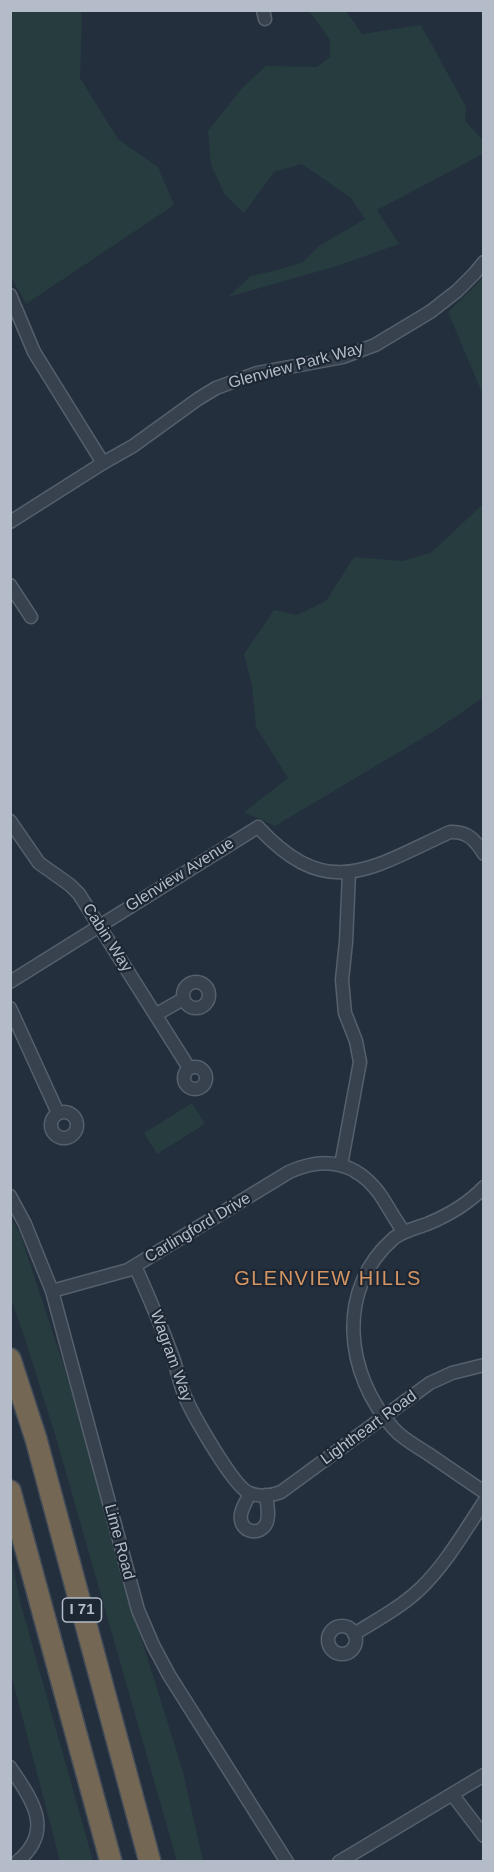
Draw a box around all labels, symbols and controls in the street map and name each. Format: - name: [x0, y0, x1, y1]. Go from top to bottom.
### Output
- street label: Glenview Park Way: [226, 339, 366, 393]
- street label: Glenview Avenue: [122, 834, 238, 916]
- street label: Cabin Way: [78, 900, 136, 976]
- street label: Carlingford Drive: [142, 1189, 254, 1267]
- district label: GLENVIEW HILLS: [234, 1267, 422, 1291]
- street label: Wagram Way: [146, 1308, 196, 1404]
- street label: Lightheart Road: [317, 1387, 421, 1469]
- street label: Lime Road: [100, 1502, 138, 1582]
- road number: I 71: [62, 1598, 101, 1622]

